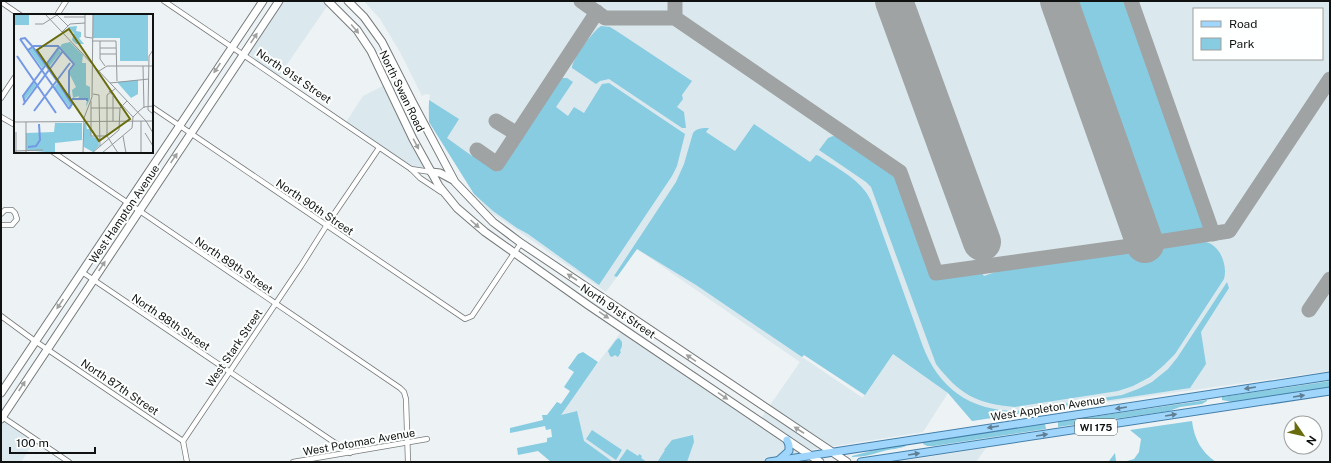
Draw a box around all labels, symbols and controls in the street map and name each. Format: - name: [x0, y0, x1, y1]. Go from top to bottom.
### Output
- legend: [1193, 8, 1323, 60]
- inset map: [14, 14, 153, 153]
- text: Road: [1229, 17, 1257, 31]
- one-way arrow: [351, 24, 360, 35]
- one-way arrow: [250, 33, 258, 43]
- text: Park: [1229, 37, 1255, 51]
- street label: North 91st Street: [254, 46, 334, 106]
- street label: North Swan Road: [377, 48, 427, 134]
- one-way arrow: [213, 63, 221, 73]
- one-way arrow: [412, 138, 419, 150]
- one-way arrow: [170, 153, 178, 163]
- street label: West Hampton Avenue: [87, 163, 161, 265]
- street label: North 90th Street: [274, 177, 356, 237]
- one-way arrow: [470, 219, 480, 228]
- street label: North 89th Street: [193, 235, 275, 295]
- one-way arrow: [98, 261, 106, 271]
- one-way arrow: [567, 273, 577, 281]
- street label: North 91st Street: [578, 281, 658, 341]
- street label: North 88th Street: [130, 291, 212, 353]
- one-way arrow: [56, 299, 64, 310]
- street label: West Stark Street: [203, 307, 265, 389]
- one-way arrow: [598, 311, 609, 319]
- one-way arrow: [686, 354, 696, 362]
- street label: North 87th Street: [79, 357, 161, 417]
- one-way arrow: [19, 380, 26, 392]
- one-way arrow: [1244, 385, 1256, 391]
- one-way arrow: [717, 392, 728, 400]
- one-way arrow: [1293, 392, 1306, 398]
- street label: West Appleton Avenue: [990, 393, 1106, 423]
- one-way arrow: [1115, 405, 1128, 411]
- one-way arrow: [1165, 412, 1177, 418]
- north arrow: [1283, 415, 1323, 455]
- road number: WI 175: [1075, 419, 1117, 435]
- one-way arrow: [987, 424, 999, 430]
- street label: West Potomac Avenue: [302, 426, 416, 458]
- one-way arrow: [794, 426, 804, 434]
- scale bar: [10, 429, 95, 455]
- one-way arrow: [1036, 432, 1048, 438]
- text: N: [1304, 434, 1319, 448]
- text: 100 m: [16, 436, 49, 450]
- one-way arrow: [908, 451, 920, 457]

